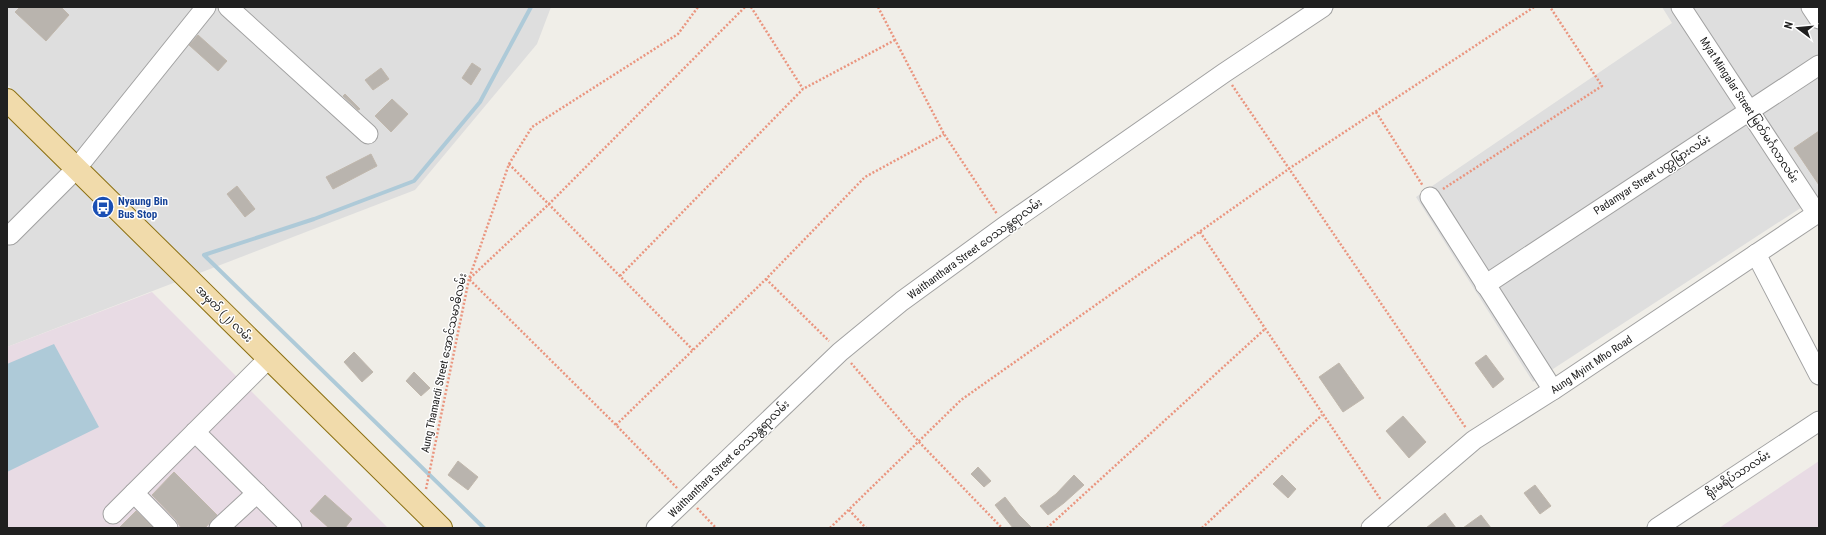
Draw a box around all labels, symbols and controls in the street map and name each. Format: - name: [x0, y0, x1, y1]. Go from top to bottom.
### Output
- north arrow: [1778, 8, 1818, 48]
- text: N: [1782, 20, 1796, 30]
- street label: Myat Mingalar Street မြတ်မင်္ဂလာလမ်း: [1695, 34, 1802, 186]
- street label: Padamyar Street ပတ္တမြားလမ်း: [1591, 131, 1714, 219]
- bus stop icon: Nyaung Bin Bus Stop: [90, 194, 116, 220]
- place label: Nyaung Bin Bus Stop: [118, 195, 168, 221]
- street label: Waithanthara Street ဝေဿန္တရာလမ်း: [905, 195, 1046, 304]
- street label: Aung Thamardi Street အောင်သမာဓိလမ်း: [418, 272, 469, 454]
- street label: အမှတ် (၂) လမ်း: [192, 282, 256, 347]
- street label: Aung Myint Mho Road: [1548, 332, 1634, 396]
- street label: Waithanthara Street ဝေဿန္တရာလမ်း: [665, 397, 794, 522]
- street label: ရိုးမရိပ်သာလမ်း: [1703, 447, 1774, 501]

